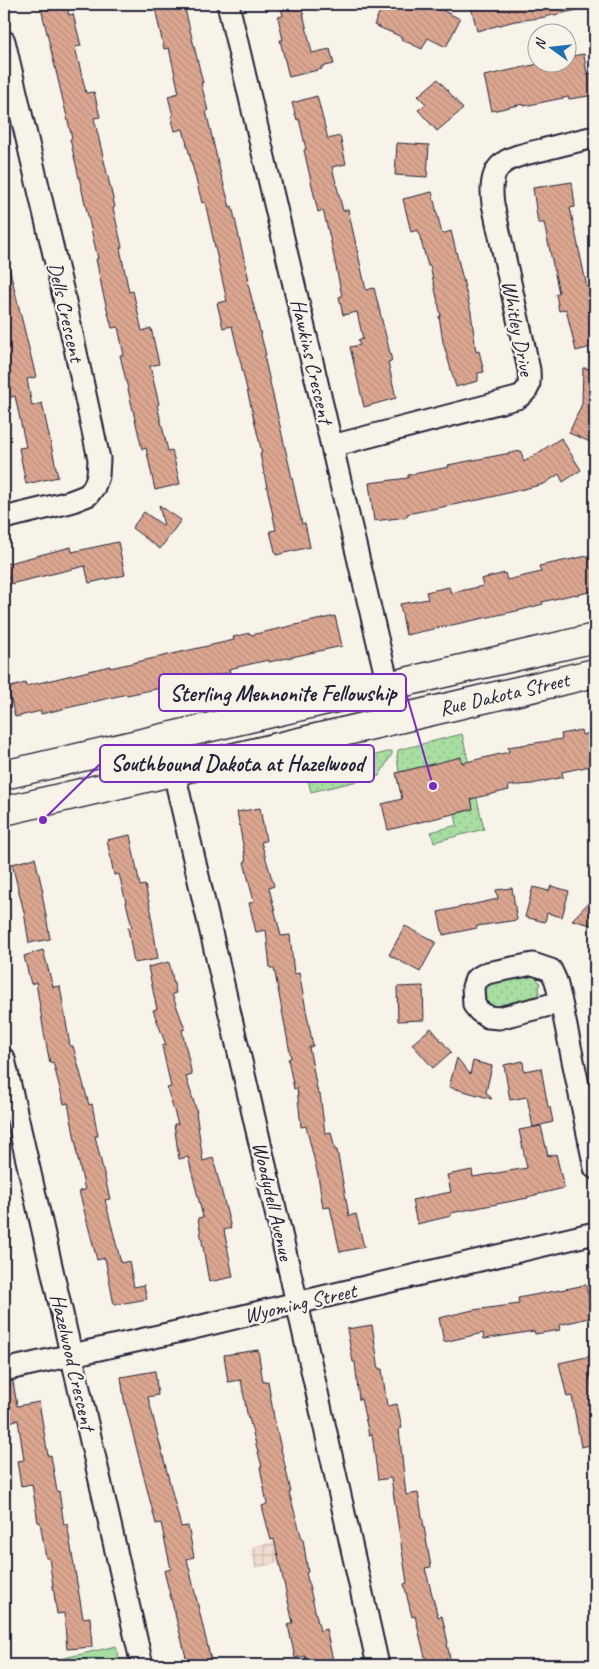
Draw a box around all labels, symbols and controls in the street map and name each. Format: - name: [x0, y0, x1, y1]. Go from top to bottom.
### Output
- north arrow: [526, 22, 576, 72]
- text: N: [531, 36, 550, 51]
- street label: Dells Crescent: [42, 260, 91, 366]
- street label: Whitley Drive: [496, 278, 540, 380]
- street label: Hawkins Crescent: [285, 296, 340, 429]
- street label: Rue Dakota Street: [437, 666, 573, 722]
- callout: Sterling Mennonite Fellowship: [159, 674, 406, 711]
- text: Sterling Mennonite Fellowship: [170, 680, 398, 708]
- callout: Southbound Dakota at Hazelwood: [100, 745, 374, 782]
- text: Southbound Dakota at Hazelwood: [111, 750, 368, 778]
- street label: Woodydell Avenue: [247, 1139, 300, 1264]
- street label: Wyoming Street: [241, 1277, 361, 1329]
- street label: Hazelwood Crescent: [45, 1291, 102, 1436]

